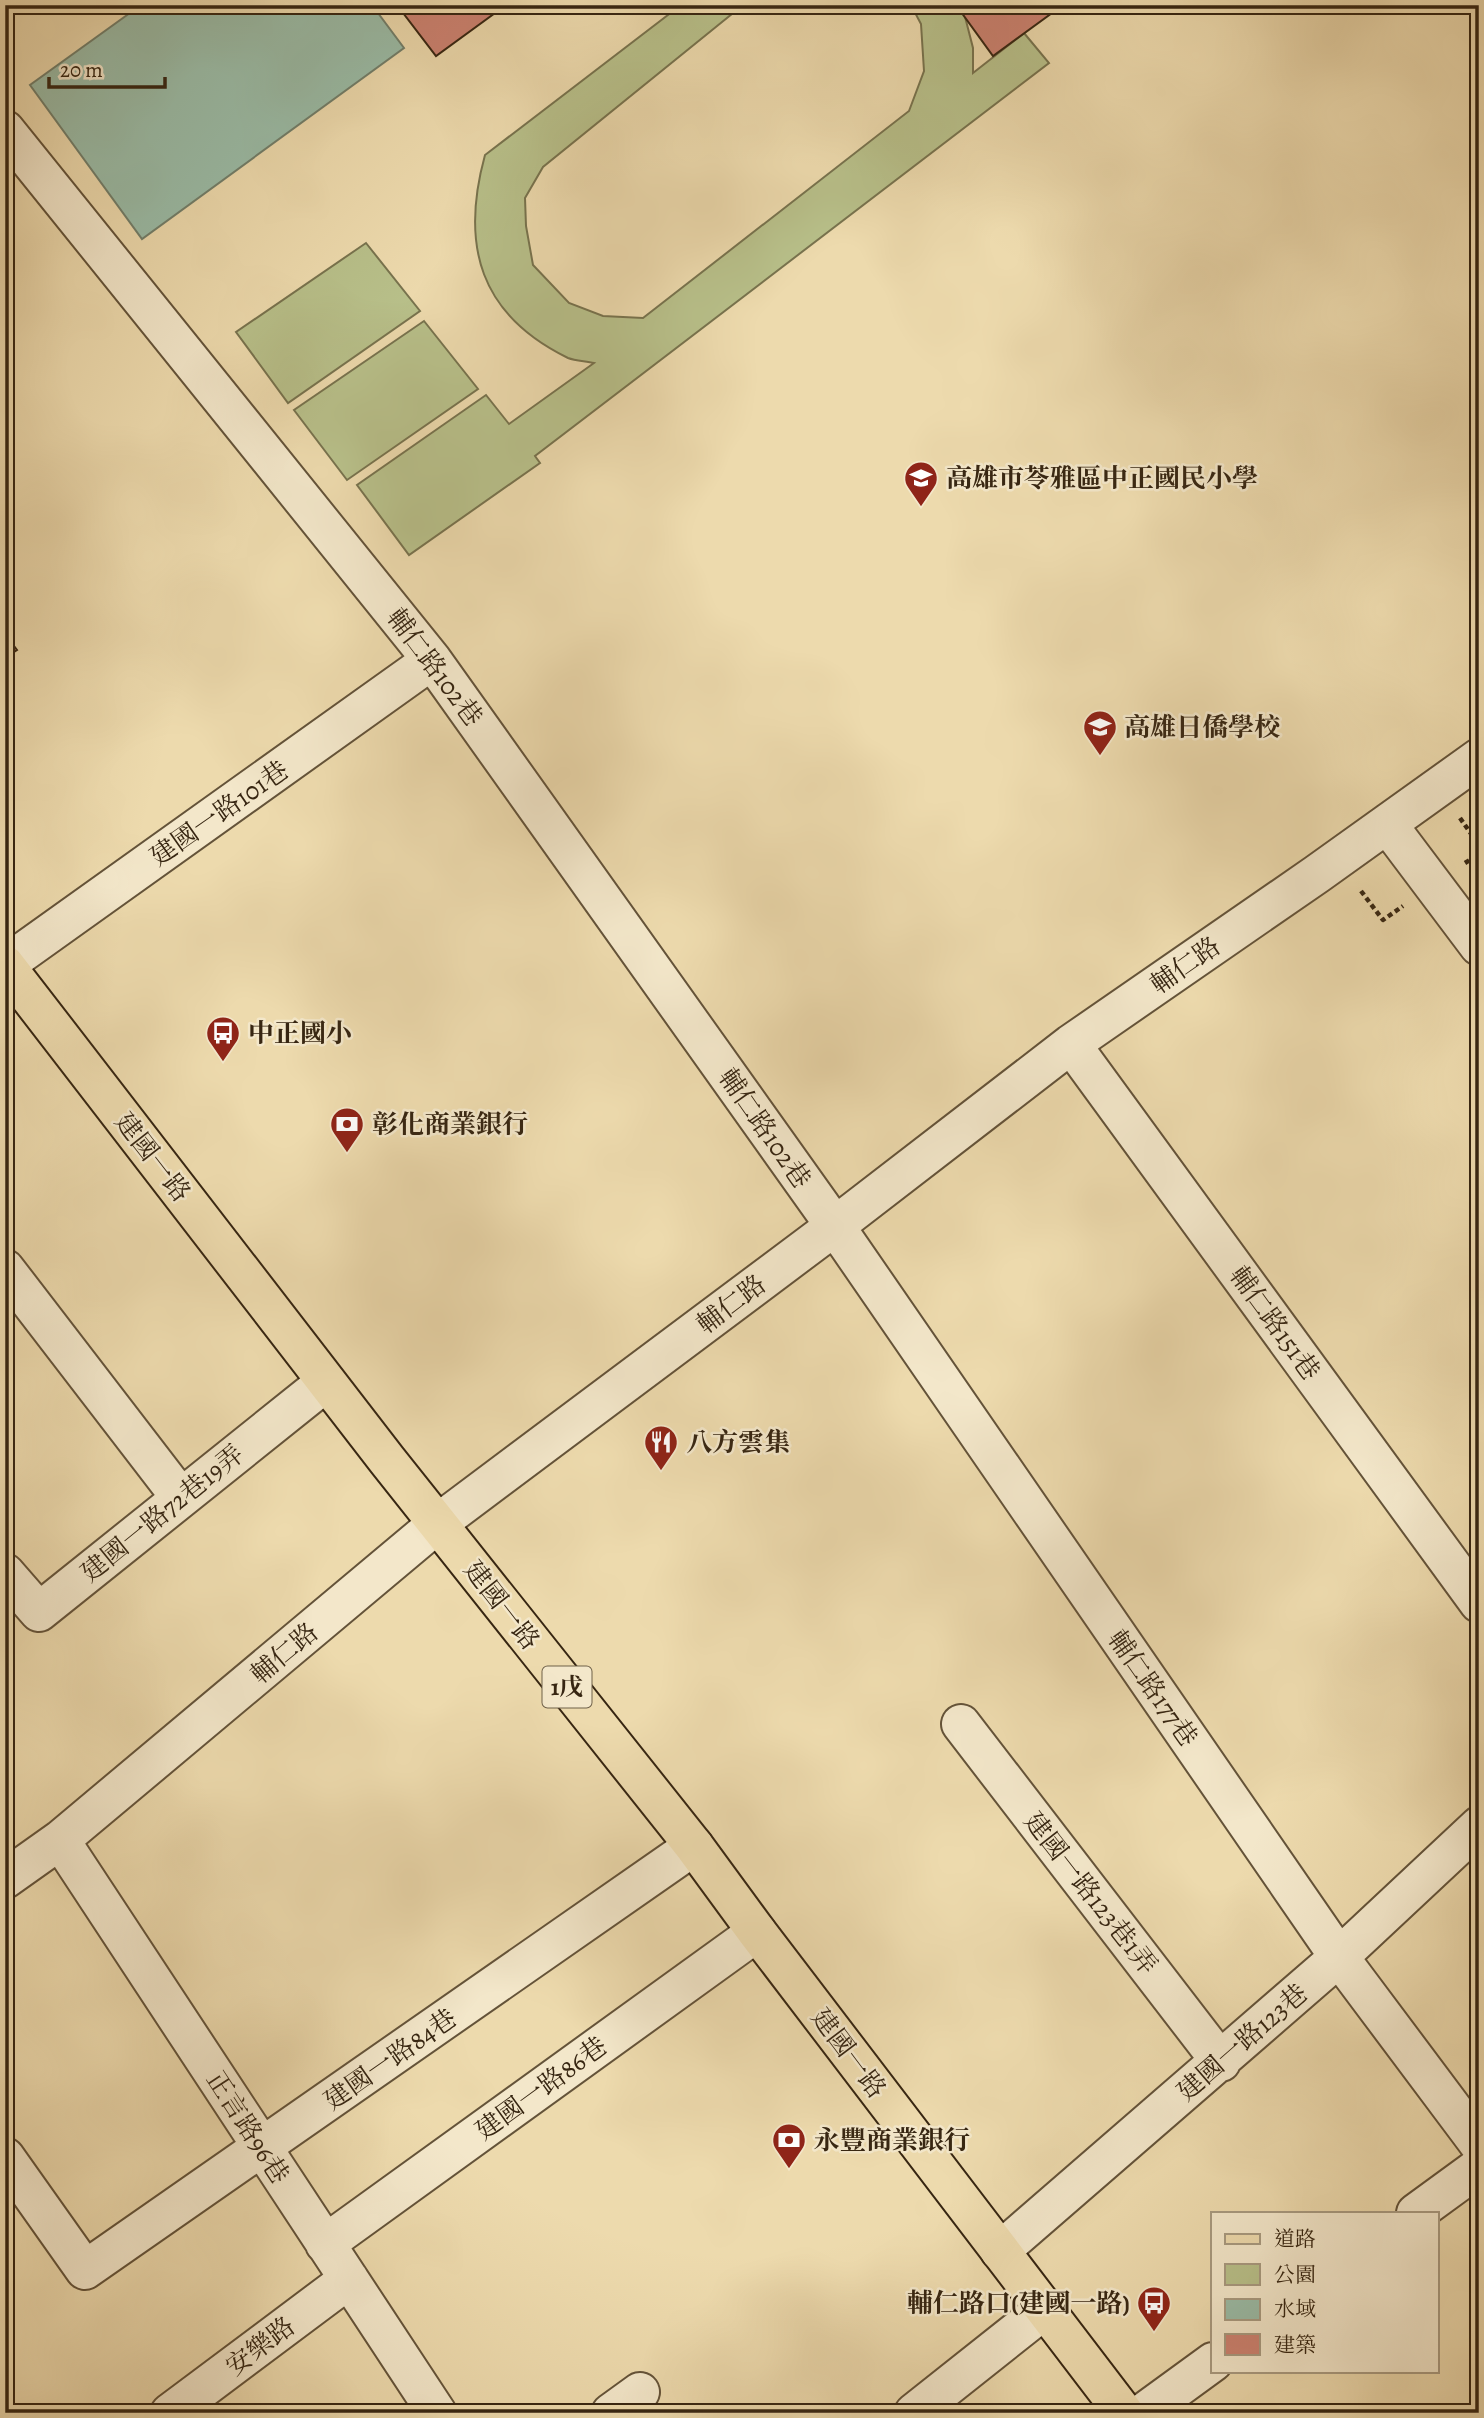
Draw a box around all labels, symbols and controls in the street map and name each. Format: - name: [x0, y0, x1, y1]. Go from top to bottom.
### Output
- scale bar: [49, 46, 164, 90]
- text: 20 m: [60, 56, 103, 84]
- school or university icon: 高雄市苓雅區中正國民小學: [902, 459, 940, 508]
- place label: 高雄市苓雅區中正國民小學: [946, 461, 1258, 496]
- street label: 輔仁路102巷: [379, 601, 490, 733]
- school or university icon: 高雄日僑學校: [1081, 708, 1119, 757]
- place label: 高雄日僑學校: [1124, 710, 1280, 745]
- street label: 建國一路101巷: [143, 753, 296, 874]
- street label: 輔仁路: [1143, 929, 1227, 1002]
- bus stop icon: 中正國小: [204, 1014, 242, 1063]
- place label: 中正國小: [248, 1016, 352, 1051]
- street label: 輔仁路102巷: [710, 1061, 819, 1195]
- bank icon: 彰化商業銀行: [328, 1105, 366, 1154]
- street label: 建國一路: [107, 1106, 198, 1209]
- place label: 彰化商業銀行: [372, 1107, 528, 1142]
- street label: 輔仁路151巷: [1221, 1259, 1328, 1387]
- street label: 輔仁路: [690, 1267, 773, 1342]
- restaurant icon: 八方雲集: [642, 1423, 680, 1472]
- place label: 八方雲集: [686, 1425, 790, 1460]
- street label: 建國一路72巷19弄: [74, 1437, 251, 1590]
- street label: 建國一路: [456, 1554, 547, 1657]
- street label: 輔仁路: [243, 1615, 325, 1692]
- street label: 輔仁路177巷: [1100, 1623, 1206, 1754]
- road number: 1戊: [542, 1666, 592, 1708]
- street label: 建國一路123巷1弄: [1016, 1805, 1165, 1982]
- street label: 建國一路123巷: [1170, 1976, 1315, 2109]
- street label: 建國一路84巷: [317, 2001, 464, 2118]
- street label: 建國一路: [803, 2001, 894, 2105]
- street label: 建國一路86巷: [468, 2029, 614, 2148]
- street label: 正言路96巷: [198, 2064, 297, 2190]
- bank icon: 永豐商業銀行: [770, 2121, 808, 2170]
- place label: 永豐商業銀行: [814, 2123, 970, 2158]
- legend: [1211, 2212, 1438, 2372]
- text: 道路: [1274, 2225, 1316, 2253]
- text: 公園: [1274, 2261, 1316, 2289]
- bus stop icon: 輔仁路口(建國一路): [1135, 2284, 1173, 2333]
- place label: 輔仁路口(建國一路): [907, 2286, 1130, 2321]
- text: 水域: [1274, 2295, 1316, 2323]
- street label: 安樂路: [219, 2309, 302, 2384]
- text: 建築: [1274, 2331, 1316, 2359]

